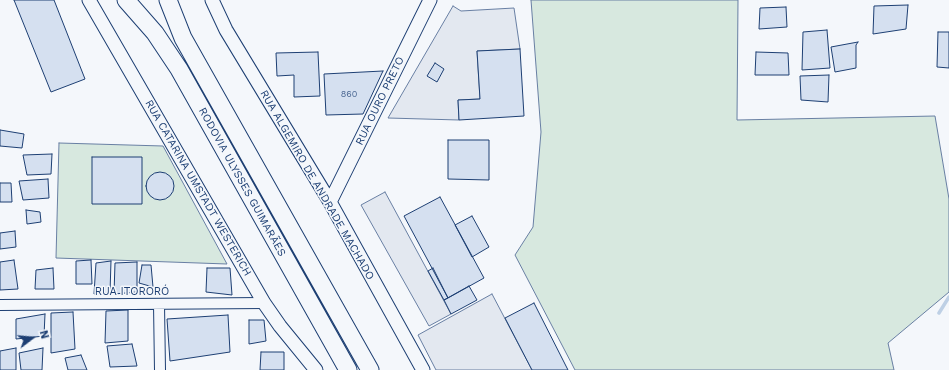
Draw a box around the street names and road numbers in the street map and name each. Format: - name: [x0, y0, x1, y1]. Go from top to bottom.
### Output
- street label: RUA OURO PRETO: [353, 55, 407, 147]
- street label: RUA ALGEMIRO DE ANDRADE MACHADO: [257, 88, 377, 282]
- street label: RUA CATARINA UMSTADT WESTERICH: [142, 98, 254, 278]
- street label: RODOVIA ULYSSES GUIMARÃES: [195, 105, 289, 259]
- street label: RUA ITORORÓ: [95, 285, 169, 299]

